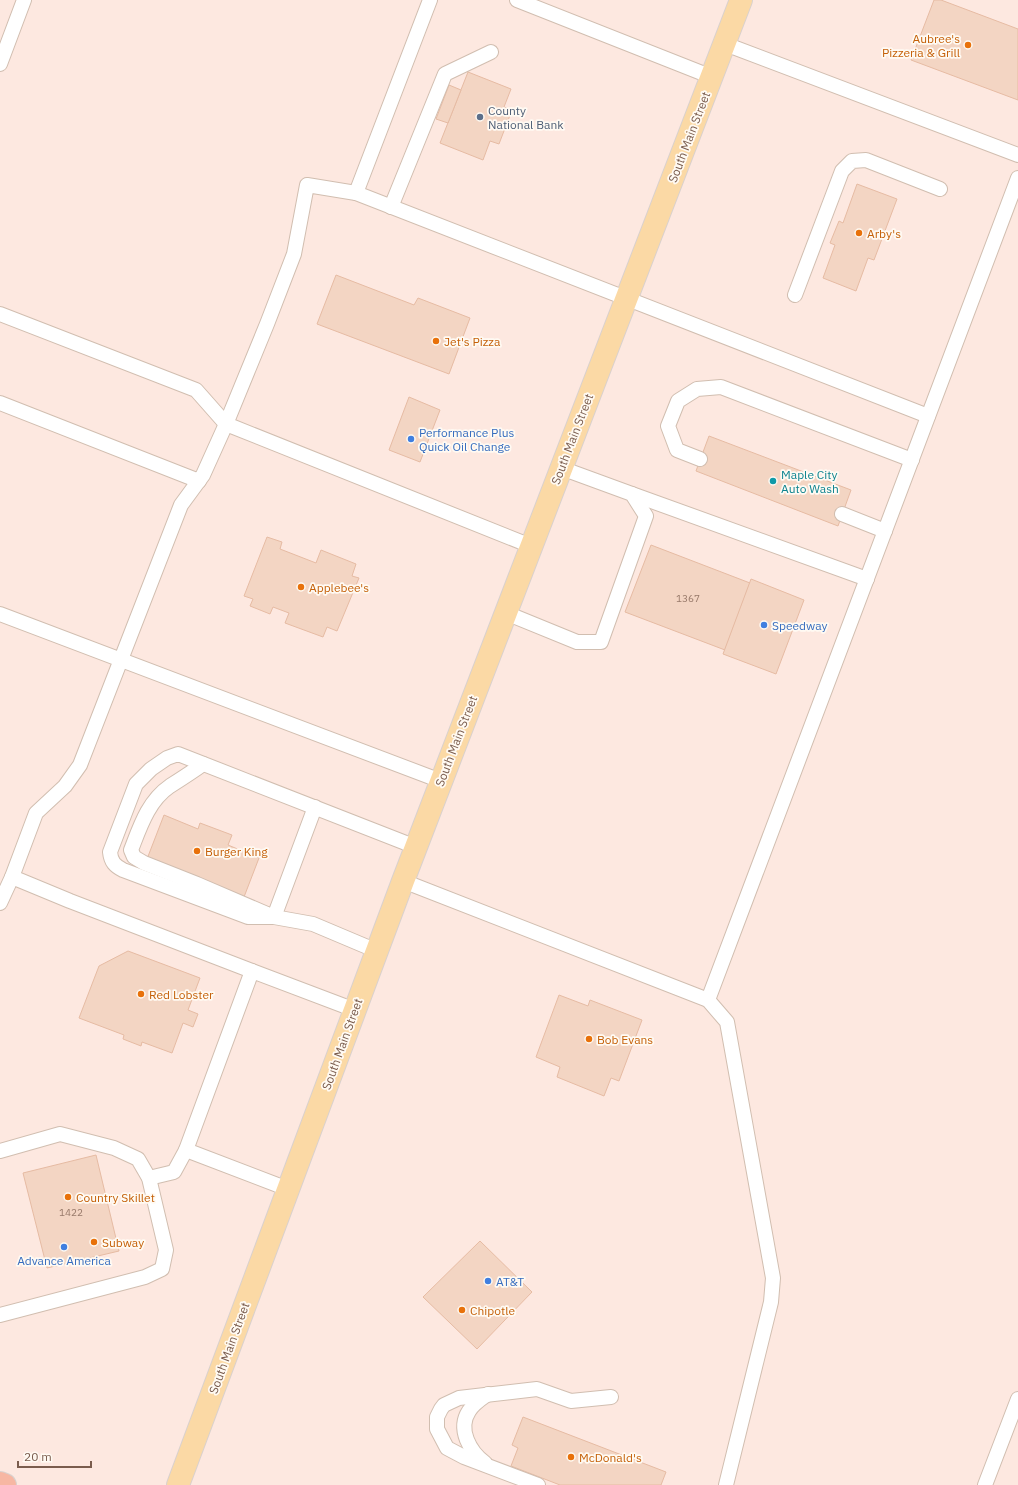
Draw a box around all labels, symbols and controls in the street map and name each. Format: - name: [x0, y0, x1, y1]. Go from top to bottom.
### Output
- place label: Aubree's Pizzeria & Grill: [882, 31, 960, 60]
- marker: Aubree's Pizzeria & Grill: [963, 40, 973, 50]
- street label: South Main Street: [665, 89, 713, 185]
- place label: County National Bank: [488, 103, 564, 132]
- marker: County National Bank: [475, 112, 485, 122]
- place label: Arby's: [867, 226, 901, 241]
- marker: Arby's: [854, 228, 864, 238]
- place label: Jet's Pizza: [444, 334, 501, 349]
- marker: Jet's Pizza: [431, 336, 441, 346]
- street label: South Main Street: [548, 391, 596, 487]
- place label: Performance Plus Quick Oil Change: [419, 425, 514, 454]
- marker: Performance Plus Quick Oil Change: [406, 434, 416, 444]
- place label: Maple City Auto Wash: [781, 467, 839, 496]
- marker: Maple City Auto Wash: [768, 476, 778, 486]
- place label: Applebee's: [309, 580, 369, 595]
- marker: Applebee's: [296, 582, 306, 592]
- house number: 1367: [676, 592, 700, 605]
- place label: Speedway: [772, 618, 828, 633]
- marker: Speedway: [759, 620, 769, 630]
- street label: South Main Street: [432, 693, 480, 789]
- place label: Burger King: [205, 844, 268, 859]
- marker: Burger King: [192, 846, 202, 856]
- place label: Red Lobster: [149, 987, 214, 1002]
- marker: Red Lobster: [136, 989, 146, 999]
- street label: South Main Street: [319, 996, 365, 1092]
- place label: Bob Evans: [597, 1032, 653, 1047]
- marker: Bob Evans: [584, 1034, 594, 1044]
- place label: Country Skillet: [76, 1190, 155, 1205]
- marker: Country Skillet: [63, 1192, 73, 1202]
- house number: 1422: [59, 1206, 83, 1219]
- place label: Subway: [102, 1235, 144, 1250]
- marker: Subway: [89, 1237, 99, 1247]
- marker: Advance America: [59, 1242, 69, 1252]
- place label: Advance America: [17, 1253, 111, 1268]
- place label: AT&T: [496, 1274, 524, 1289]
- marker: AT&T: [483, 1276, 493, 1286]
- street label: South Main Street: [206, 1300, 252, 1396]
- place label: Chipotle: [470, 1303, 515, 1318]
- marker: Chipotle: [457, 1305, 467, 1315]
- scale bar: [18, 1443, 91, 1469]
- text: 20 m: [24, 1449, 52, 1464]
- place label: McDonald's: [579, 1450, 642, 1465]
- marker: McDonald's: [566, 1452, 576, 1462]

